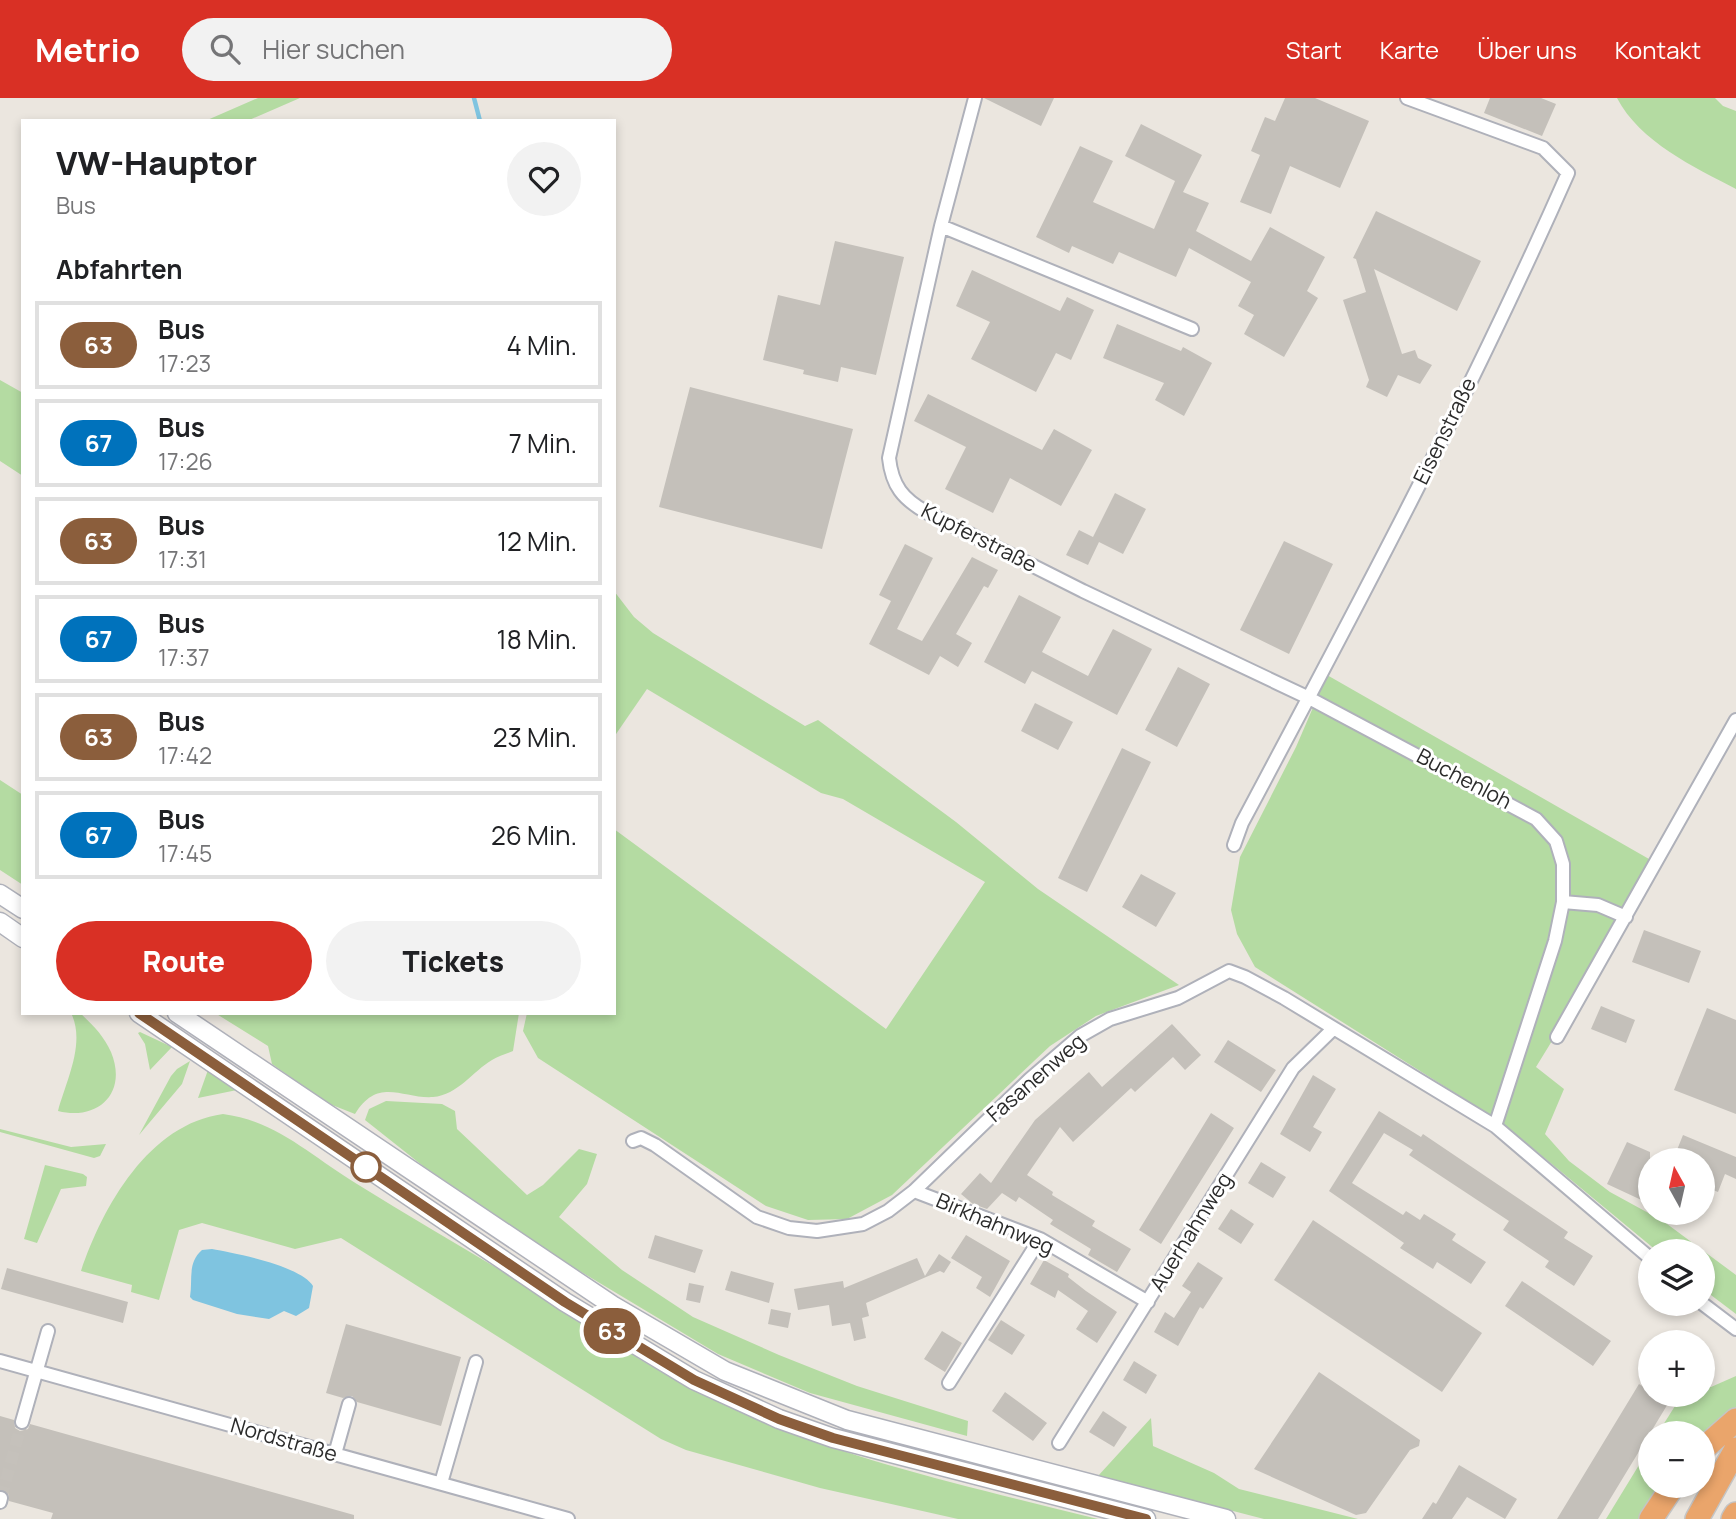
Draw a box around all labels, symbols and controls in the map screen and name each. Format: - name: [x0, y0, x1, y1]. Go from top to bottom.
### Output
- search box: [182, 18, 672, 81]
- text: Metrio: [35, 27, 140, 72]
- icon: search: [206, 30, 244, 68]
- text: Hier suchen: [262, 31, 405, 67]
- text: Start: [1286, 33, 1342, 66]
- text: Karte: [1380, 33, 1439, 66]
- text: Über uns: [1477, 33, 1577, 66]
- text: Kontakt: [1615, 33, 1701, 66]
- text: VW-Hauptor: [56, 140, 257, 185]
- button: heart: [507, 142, 581, 216]
- text: Bus: [56, 189, 96, 221]
- text: Abfahrten: [56, 251, 183, 287]
- text: Bus: [158, 311, 205, 347]
- text: 4 Min.: [507, 327, 577, 363]
- text: 63: [84, 328, 113, 361]
- text: 17:23: [158, 347, 211, 379]
- street label: Eisenstraße: [1406, 373, 1482, 489]
- text: Bus: [158, 409, 205, 445]
- text: 7 Min.: [509, 425, 577, 461]
- text: 67: [85, 426, 112, 459]
- text: 17:26: [158, 445, 213, 477]
- street label: Kupferstraße: [917, 496, 1042, 578]
- text: Bus: [158, 507, 205, 543]
- text: 12 Min.: [497, 523, 577, 559]
- text: 63: [84, 524, 113, 557]
- text: 17:31: [158, 543, 207, 575]
- text: Bus: [158, 605, 205, 641]
- text: 18 Min.: [497, 621, 577, 657]
- text: 67: [85, 622, 112, 655]
- text: 17:37: [158, 641, 210, 673]
- text: Bus: [158, 703, 205, 739]
- text: 23 Min.: [493, 719, 577, 755]
- text: 63: [84, 720, 113, 753]
- text: 17:42: [158, 739, 212, 771]
- street label: Buchenloh: [1412, 741, 1517, 815]
- text: Bus: [158, 801, 205, 837]
- text: 26 Min.: [491, 817, 577, 853]
- text: 67: [85, 818, 112, 851]
- text: 17:45: [158, 837, 212, 869]
- button: Route: [56, 921, 312, 1001]
- button: Tickets: [326, 921, 581, 1001]
- street label: Fasanenweg: [980, 1027, 1090, 1128]
- north arrow: [1638, 1148, 1715, 1225]
- map controls: [1638, 1148, 1715, 1498]
- unlabelled marker: [351, 1152, 381, 1182]
- street label: Auerhahnweg: [1142, 1167, 1238, 1296]
- street label: Birkhahnweg: [932, 1186, 1059, 1260]
- button: layers: [1638, 1239, 1715, 1316]
- line badge: 63: [580, 1308, 644, 1354]
- text: 63: [598, 1314, 626, 1347]
- button: +: [1638, 1330, 1715, 1407]
- street label: Nordstraße: [228, 1410, 341, 1468]
- button: −: [1638, 1421, 1715, 1498]

